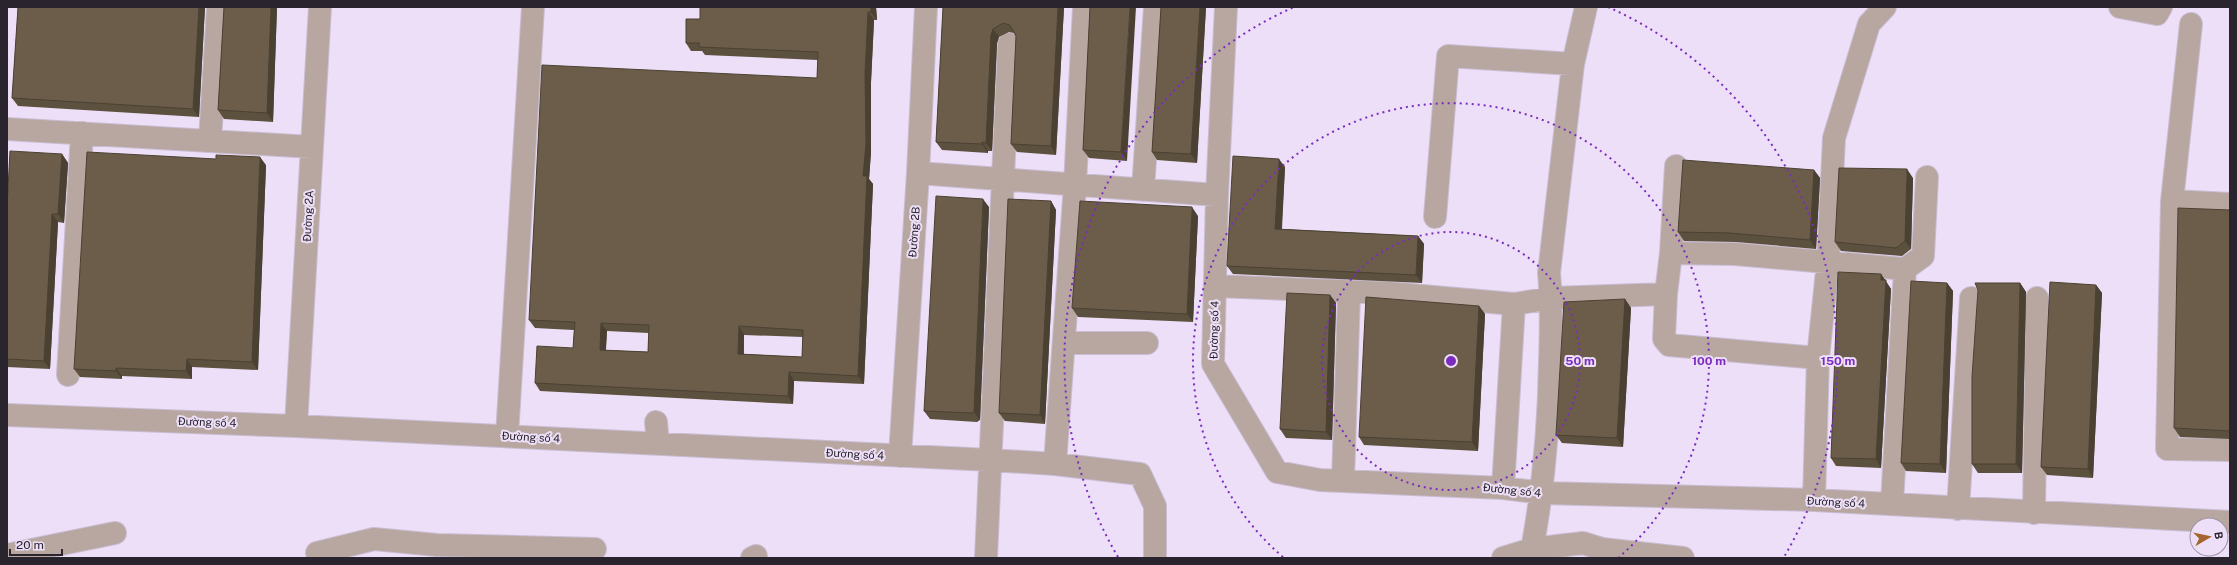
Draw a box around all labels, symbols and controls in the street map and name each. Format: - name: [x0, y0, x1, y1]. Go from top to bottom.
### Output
- street label: Đường 2A: [301, 190, 315, 242]
- street label: Đường 2B: [906, 206, 922, 258]
- street label: Đường số 4: [1207, 301, 1221, 359]
- centre of rings: [1444, 354, 1458, 368]
- text: 50 m: [1565, 354, 1595, 368]
- text: 100 m: [1692, 354, 1726, 368]
- text: 150 m: [1821, 354, 1855, 368]
- street label: Đường số 4: [178, 415, 237, 429]
- street label: Đường số 4: [501, 429, 561, 445]
- street label: Đường số 4: [825, 446, 885, 462]
- street label: Đường số 4: [1482, 481, 1542, 499]
- street label: Đường số 4: [1806, 494, 1866, 510]
- north arrow: [2189, 517, 2229, 557]
- scale bar: [10, 531, 62, 557]
- text: B: [2212, 531, 2225, 541]
- text: 20 m: [16, 538, 44, 552]

